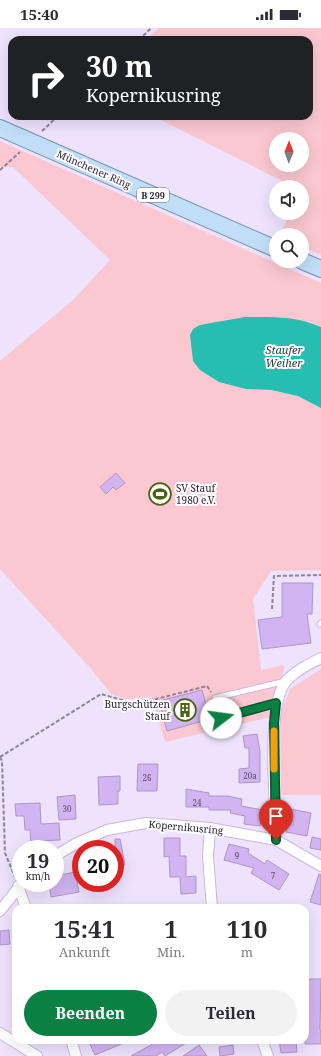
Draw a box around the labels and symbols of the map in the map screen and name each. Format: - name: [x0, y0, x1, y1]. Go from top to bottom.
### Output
- north arrow: [269, 132, 309, 172]
- street label: Münchener Ring: [55, 146, 134, 192]
- road number: B 299: [137, 188, 169, 202]
- water label: Staufer Weiher: [265, 342, 303, 370]
- sports icon: SV Stauf 1980 e.V.: [147, 481, 173, 507]
- place label: SV Stauf 1980 e.V.: [176, 481, 217, 507]
- place label: Burgschützen Stauf: [104, 697, 171, 723]
- building icon: Burgschützen Stauf: [172, 697, 198, 723]
- position arrow: [200, 697, 242, 739]
- house number: 20a: [243, 770, 257, 781]
- house number: 26: [143, 772, 152, 783]
- house number: 24: [193, 797, 202, 808]
- pin: [259, 799, 293, 840]
- house number: 30: [63, 803, 72, 814]
- street label: Kopernikusring: [148, 817, 225, 837]
- speed limit sign: 20: [72, 840, 124, 892]
- house number: 9: [235, 850, 239, 861]
- house number: 7: [271, 870, 276, 881]

